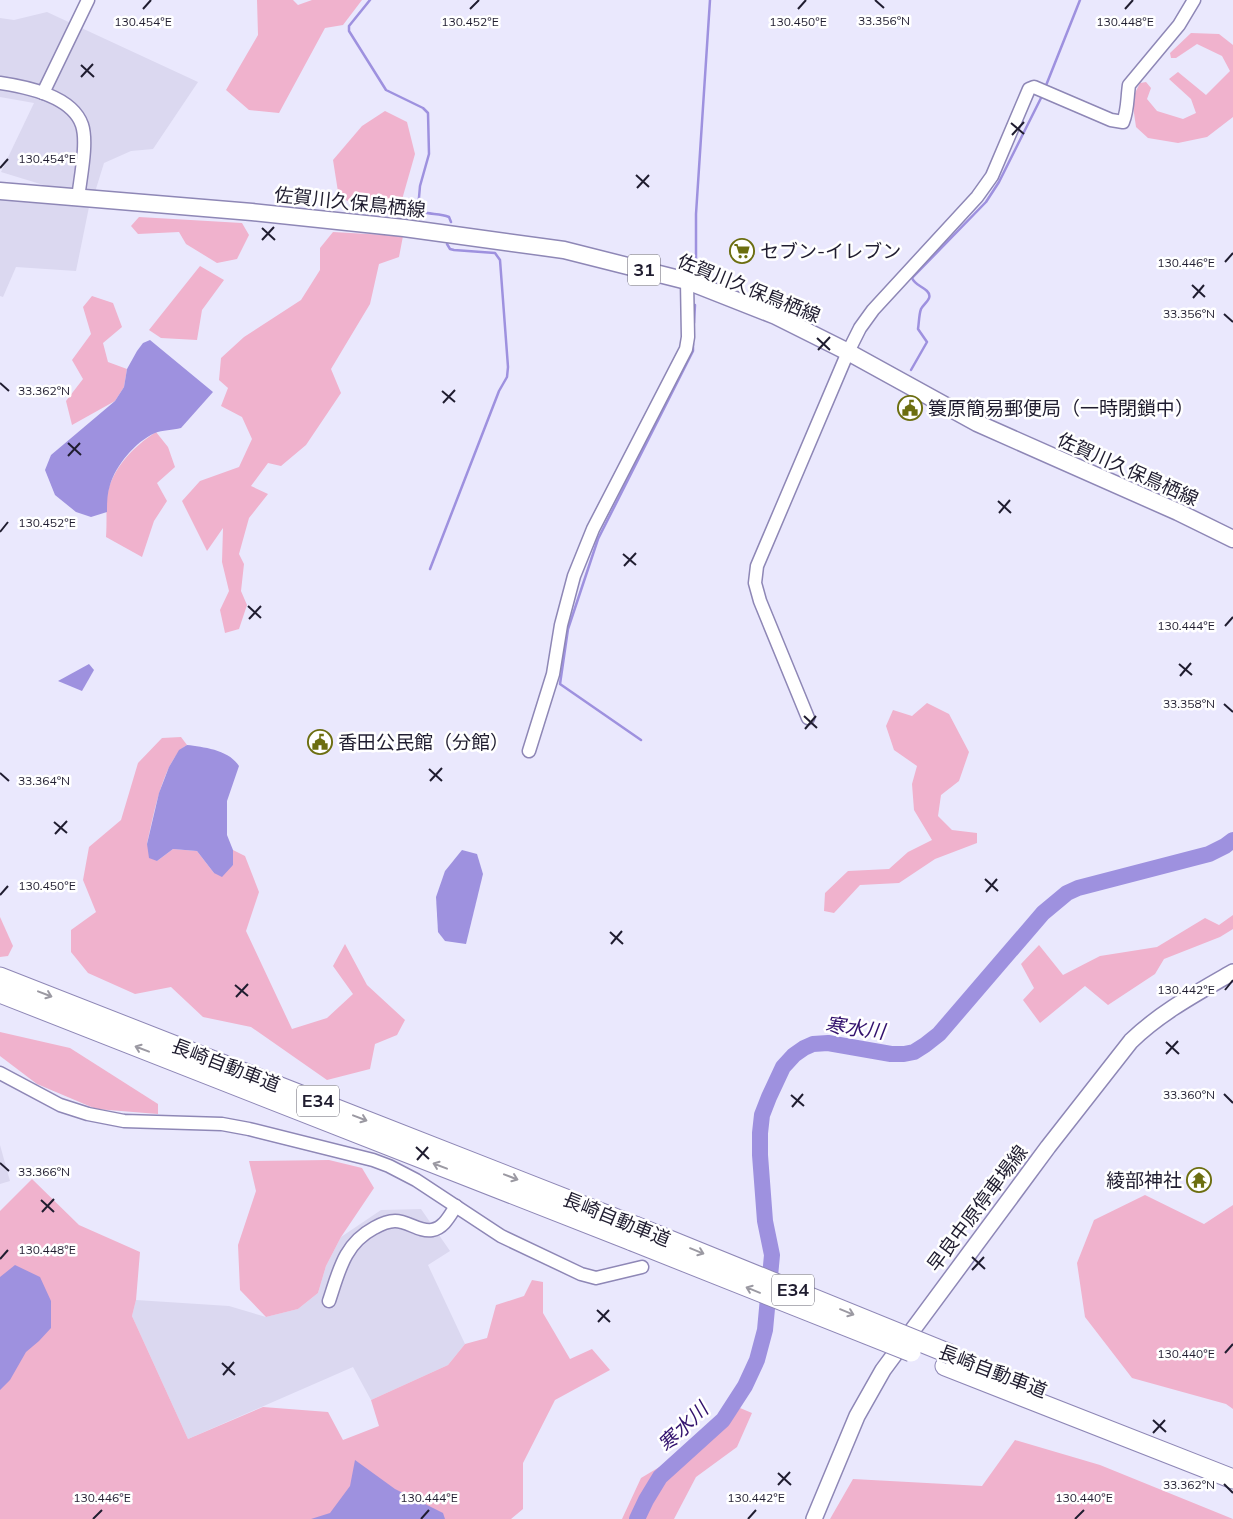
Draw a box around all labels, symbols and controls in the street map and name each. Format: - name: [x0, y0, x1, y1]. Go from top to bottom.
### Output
- text: 33.356°N: [858, 13, 910, 28]
- text: 130.454°E: [114, 14, 172, 29]
- text: 130.452°E: [441, 14, 499, 29]
- text: 130.450°E: [769, 14, 827, 29]
- text: 130.448°E: [1096, 14, 1154, 29]
- text: 130.454°E: [18, 151, 76, 166]
- street label: 佐賀川久保鳥栖線: [273, 182, 427, 222]
- supermarket icon: セブン-イレブン: [729, 238, 755, 264]
- place label: セブン-イレブン: [760, 239, 901, 263]
- street label: 佐賀川久保鳥栖線: [674, 248, 824, 328]
- road number: 31: [628, 254, 660, 286]
- text: 130.446°E: [1157, 255, 1215, 270]
- text: 33.356°N: [1163, 306, 1215, 321]
- text: 33.362°N: [18, 383, 70, 398]
- public building icon: 簑原簡易郵便局（一時閉鎖中）: [897, 395, 923, 421]
- place label: 簑原簡易郵便局（一時閉鎖中）: [928, 396, 1194, 420]
- street label: 佐賀川久保鳥栖線: [1054, 427, 1202, 511]
- text: 130.452°E: [18, 515, 76, 530]
- text: 130.444°E: [1157, 618, 1215, 633]
- text: 33.358°N: [1163, 696, 1215, 711]
- public building icon: 香田公民館（分館）: [307, 729, 333, 755]
- place label: 香田公民館（分館）: [338, 730, 509, 754]
- text: 33.364°N: [18, 773, 70, 788]
- text: 130.450°E: [18, 878, 76, 893]
- text: 130.442°E: [1157, 982, 1215, 997]
- one-way arrow: [38, 991, 53, 1000]
- water label: 寒水川: [824, 1011, 888, 1044]
- street label: 長崎自動車道: [168, 1033, 284, 1097]
- one-way arrow: [135, 1044, 150, 1053]
- road number: E34: [297, 1086, 339, 1116]
- text: 33.360°N: [1163, 1087, 1215, 1102]
- one-way arrow: [352, 1114, 367, 1123]
- street label: 早良中原停車場線: [922, 1140, 1032, 1276]
- one-way arrow: [433, 1161, 448, 1170]
- text: 33.366°N: [18, 1164, 70, 1179]
- temple icon: 綾部神社: [1186, 1167, 1212, 1193]
- place label: 綾部神社: [1106, 1168, 1182, 1192]
- one-way arrow: [503, 1173, 518, 1182]
- street label: 長崎自動車道: [560, 1187, 674, 1251]
- text: 130.448°E: [18, 1242, 76, 1257]
- one-way arrow: [689, 1247, 704, 1256]
- road number: E34: [772, 1274, 814, 1306]
- one-way arrow: [746, 1284, 761, 1294]
- one-way arrow: [839, 1308, 854, 1318]
- street label: 長崎自動車道: [935, 1339, 1051, 1403]
- text: 130.440°E: [1157, 1346, 1215, 1361]
- water label: 寒水川: [652, 1395, 714, 1456]
- text: 33.362°N: [1163, 1477, 1215, 1492]
- text: 130.446°E: [73, 1490, 131, 1505]
- text: 130.444°E: [400, 1490, 458, 1505]
- text: 130.442°E: [727, 1490, 785, 1505]
- text: 130.440°E: [1055, 1490, 1113, 1505]

